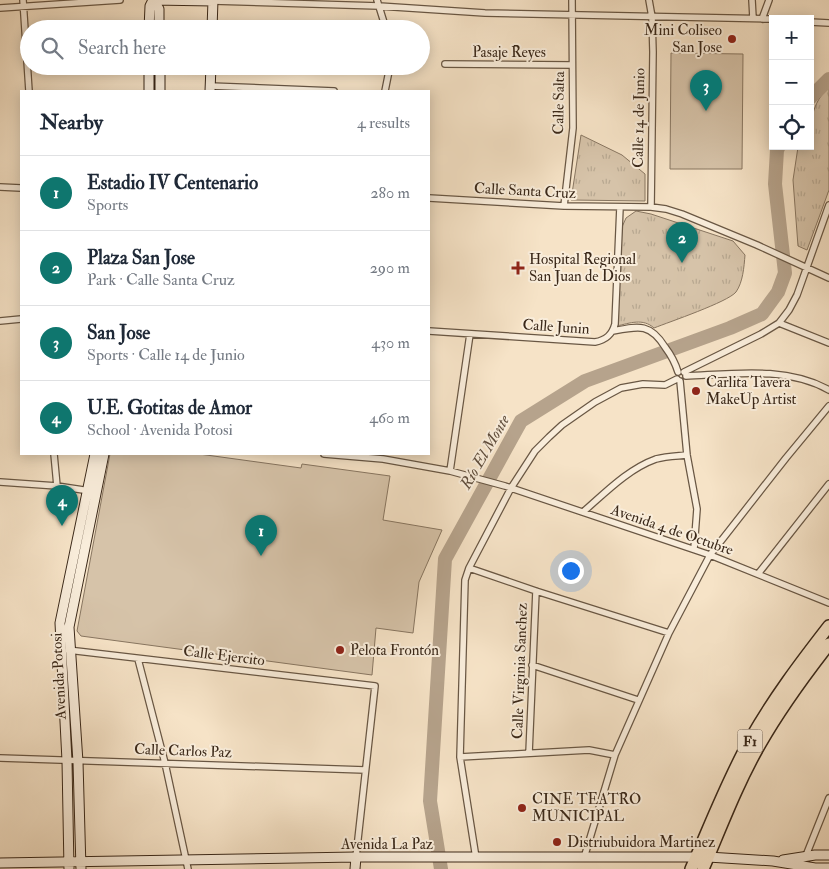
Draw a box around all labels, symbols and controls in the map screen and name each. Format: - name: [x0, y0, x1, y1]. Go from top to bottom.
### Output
- map controls: [769, 15, 814, 150]
- button: +: [769, 15, 814, 60]
- search box: [20, 20, 430, 75]
- place label: Mini Coliseo San Jose: [644, 21, 722, 58]
- marker: Mini Coliseo San Jose: [726, 33, 738, 45]
- icon: search: [38, 34, 66, 62]
- text: Search here: [78, 36, 166, 60]
- street label: Pasaje Reyes: [472, 43, 546, 62]
- button: −: [769, 60, 814, 105]
- street label: Calle 14 de Junio: [629, 68, 650, 168]
- street label: Calle Salta: [549, 70, 569, 135]
- pin: 3: [690, 70, 722, 111]
- button: locate: [769, 105, 814, 150]
- text: Nearby: [40, 109, 103, 136]
- text: 4 results: [357, 113, 410, 133]
- text: Estadio IV Centenario: [87, 171, 258, 195]
- street label: Calle Santa Cruz: [474, 179, 576, 203]
- text: 1: [53, 183, 59, 203]
- text: 280 m: [370, 183, 410, 203]
- text: Sports: [87, 195, 128, 215]
- pin: 2: [666, 222, 698, 263]
- text: Plaza San Jose: [87, 246, 195, 270]
- place label: Hospital Regional San Juan de Dios: [529, 250, 636, 287]
- text: 2: [52, 258, 60, 278]
- text: 290 m: [370, 258, 410, 278]
- marker: Hospital Regional San Juan de Dios: [511, 261, 525, 275]
- text: Park · Calle Santa Cruz: [87, 270, 235, 290]
- street label: Calle Junin: [522, 315, 590, 340]
- text: San Jose: [87, 321, 150, 345]
- text: 3: [53, 333, 59, 353]
- text: 430 m: [371, 333, 410, 353]
- text: Sports · Calle 14 de Junio: [87, 345, 245, 365]
- place label: Carlita Tavera MakeUp Artist: [706, 373, 797, 410]
- marker: Carlita Tavera MakeUp Artist: [690, 385, 702, 397]
- text: U.E. Gotitas de Amor: [87, 396, 252, 420]
- text: 4: [52, 408, 60, 428]
- text: 460 m: [369, 408, 410, 428]
- water label: Río El Monte: [455, 411, 515, 494]
- text: School · Avenida Potosi: [87, 420, 233, 440]
- pin: 4: [46, 485, 78, 526]
- street label: Avenida 4 de Octubre: [607, 500, 736, 560]
- pin: 1: [245, 515, 277, 556]
- your location: [558, 558, 584, 584]
- street label: Calle Virginia Sanchez: [508, 603, 532, 739]
- street label: Avenida Potosi: [47, 632, 71, 721]
- place label: Pelota Frontón: [350, 641, 439, 660]
- street label: Calle Ejercito: [182, 642, 266, 670]
- marker: Pelota Frontón: [334, 644, 346, 656]
- road number: F1: [738, 729, 762, 752]
- street label: Calle Carlos Paz: [134, 740, 232, 762]
- place label: CINE TEATRO MUNICIPAL: [532, 790, 641, 826]
- marker: CINE TEATRO MUNICIPAL: [516, 802, 528, 814]
- place label: Distriubuidora Martinez: [567, 833, 715, 852]
- street label: Avenida La Paz: [340, 835, 433, 854]
- marker: Distriubuidora Martinez: [551, 836, 563, 848]

